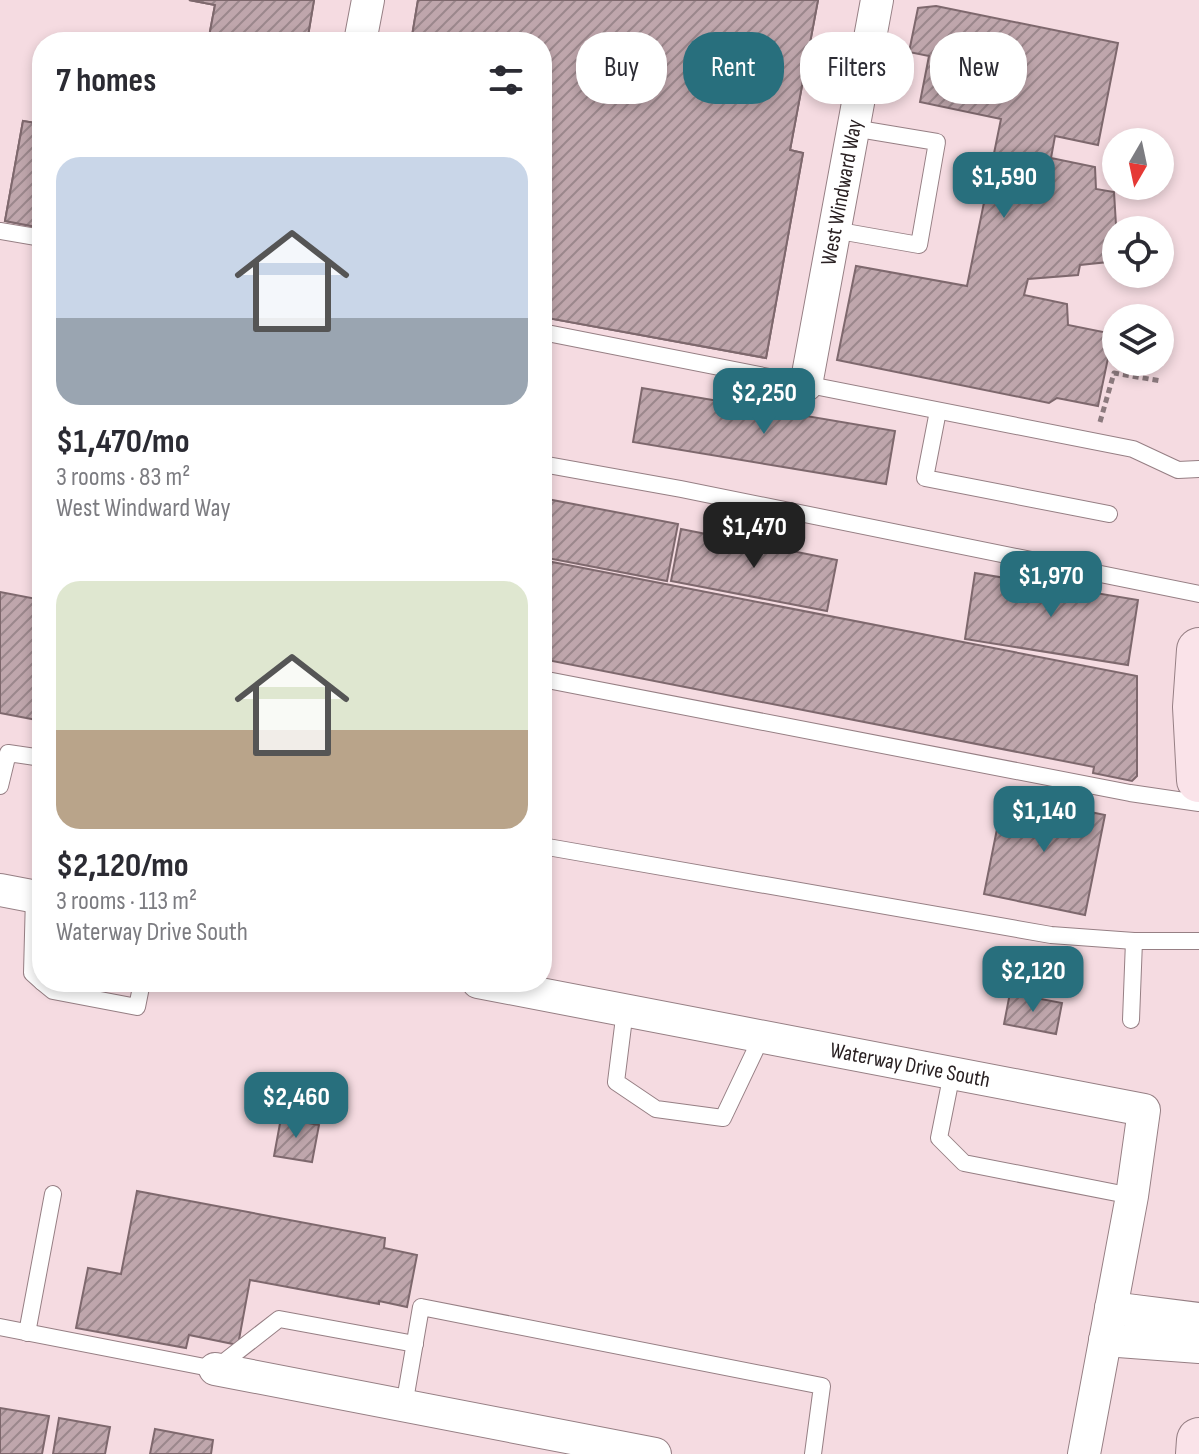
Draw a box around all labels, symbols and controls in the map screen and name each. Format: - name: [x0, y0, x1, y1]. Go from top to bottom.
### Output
- chip: Buy: [576, 32, 667, 104]
- chip: Rent: [683, 32, 784, 104]
- chip: Filters: [800, 32, 914, 104]
- chip: New: [930, 32, 1027, 104]
- icon: filters: [484, 58, 528, 102]
- text: 7 homes: [56, 60, 156, 101]
- street label: West Windward Way: [815, 117, 868, 267]
- north arrow: [1102, 128, 1174, 200]
- map controls: [1102, 128, 1174, 376]
- pin: $1,590: [939, 152, 1069, 220]
- text: $1,590: [971, 162, 1037, 193]
- icon: home: [220, 209, 364, 353]
- button: locate: [1102, 216, 1174, 288]
- button: layers: [1102, 304, 1174, 376]
- pin: $2,250: [699, 368, 829, 436]
- text: $2,250: [731, 378, 797, 409]
- text: $1,470/mo: [56, 421, 189, 462]
- text: 3 rooms · 83 m²: [56, 462, 190, 493]
- text: West Windward Way: [56, 493, 230, 524]
- pin: $1,470: [689, 502, 819, 570]
- text: $1,470: [721, 512, 787, 543]
- pin: $1,970: [986, 551, 1116, 619]
- text: $1,970: [1018, 561, 1084, 592]
- icon: home: [220, 633, 364, 777]
- pin: $1,140: [979, 786, 1109, 854]
- text: $1,140: [1011, 796, 1077, 827]
- text: $2,120/mo: [56, 845, 189, 886]
- text: 3 rooms · 113 m²: [56, 886, 197, 917]
- text: Waterway Drive South: [56, 917, 248, 948]
- pin: $2,120: [968, 946, 1098, 1014]
- text: $2,120: [1000, 956, 1066, 987]
- street label: Waterway Drive South: [828, 1036, 992, 1094]
- pin: $2,460: [231, 1072, 361, 1140]
- text: $2,460: [262, 1082, 330, 1113]

